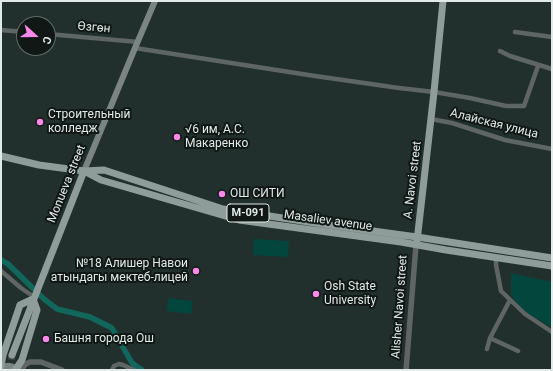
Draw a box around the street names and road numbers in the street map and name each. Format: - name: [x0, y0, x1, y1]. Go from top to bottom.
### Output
- street label: Өзгөн: [77, 19, 111, 37]
- street label: Алайская улица: [449, 106, 539, 142]
- street label: A. Navoi street: [401, 140, 425, 220]
- street label: Monueva street: [45, 143, 89, 225]
- road number: М-091: [227, 204, 269, 222]
- street label: Masaliev avenue: [283, 208, 373, 234]
- street label: Alisher Navoi street: [389, 255, 411, 359]

